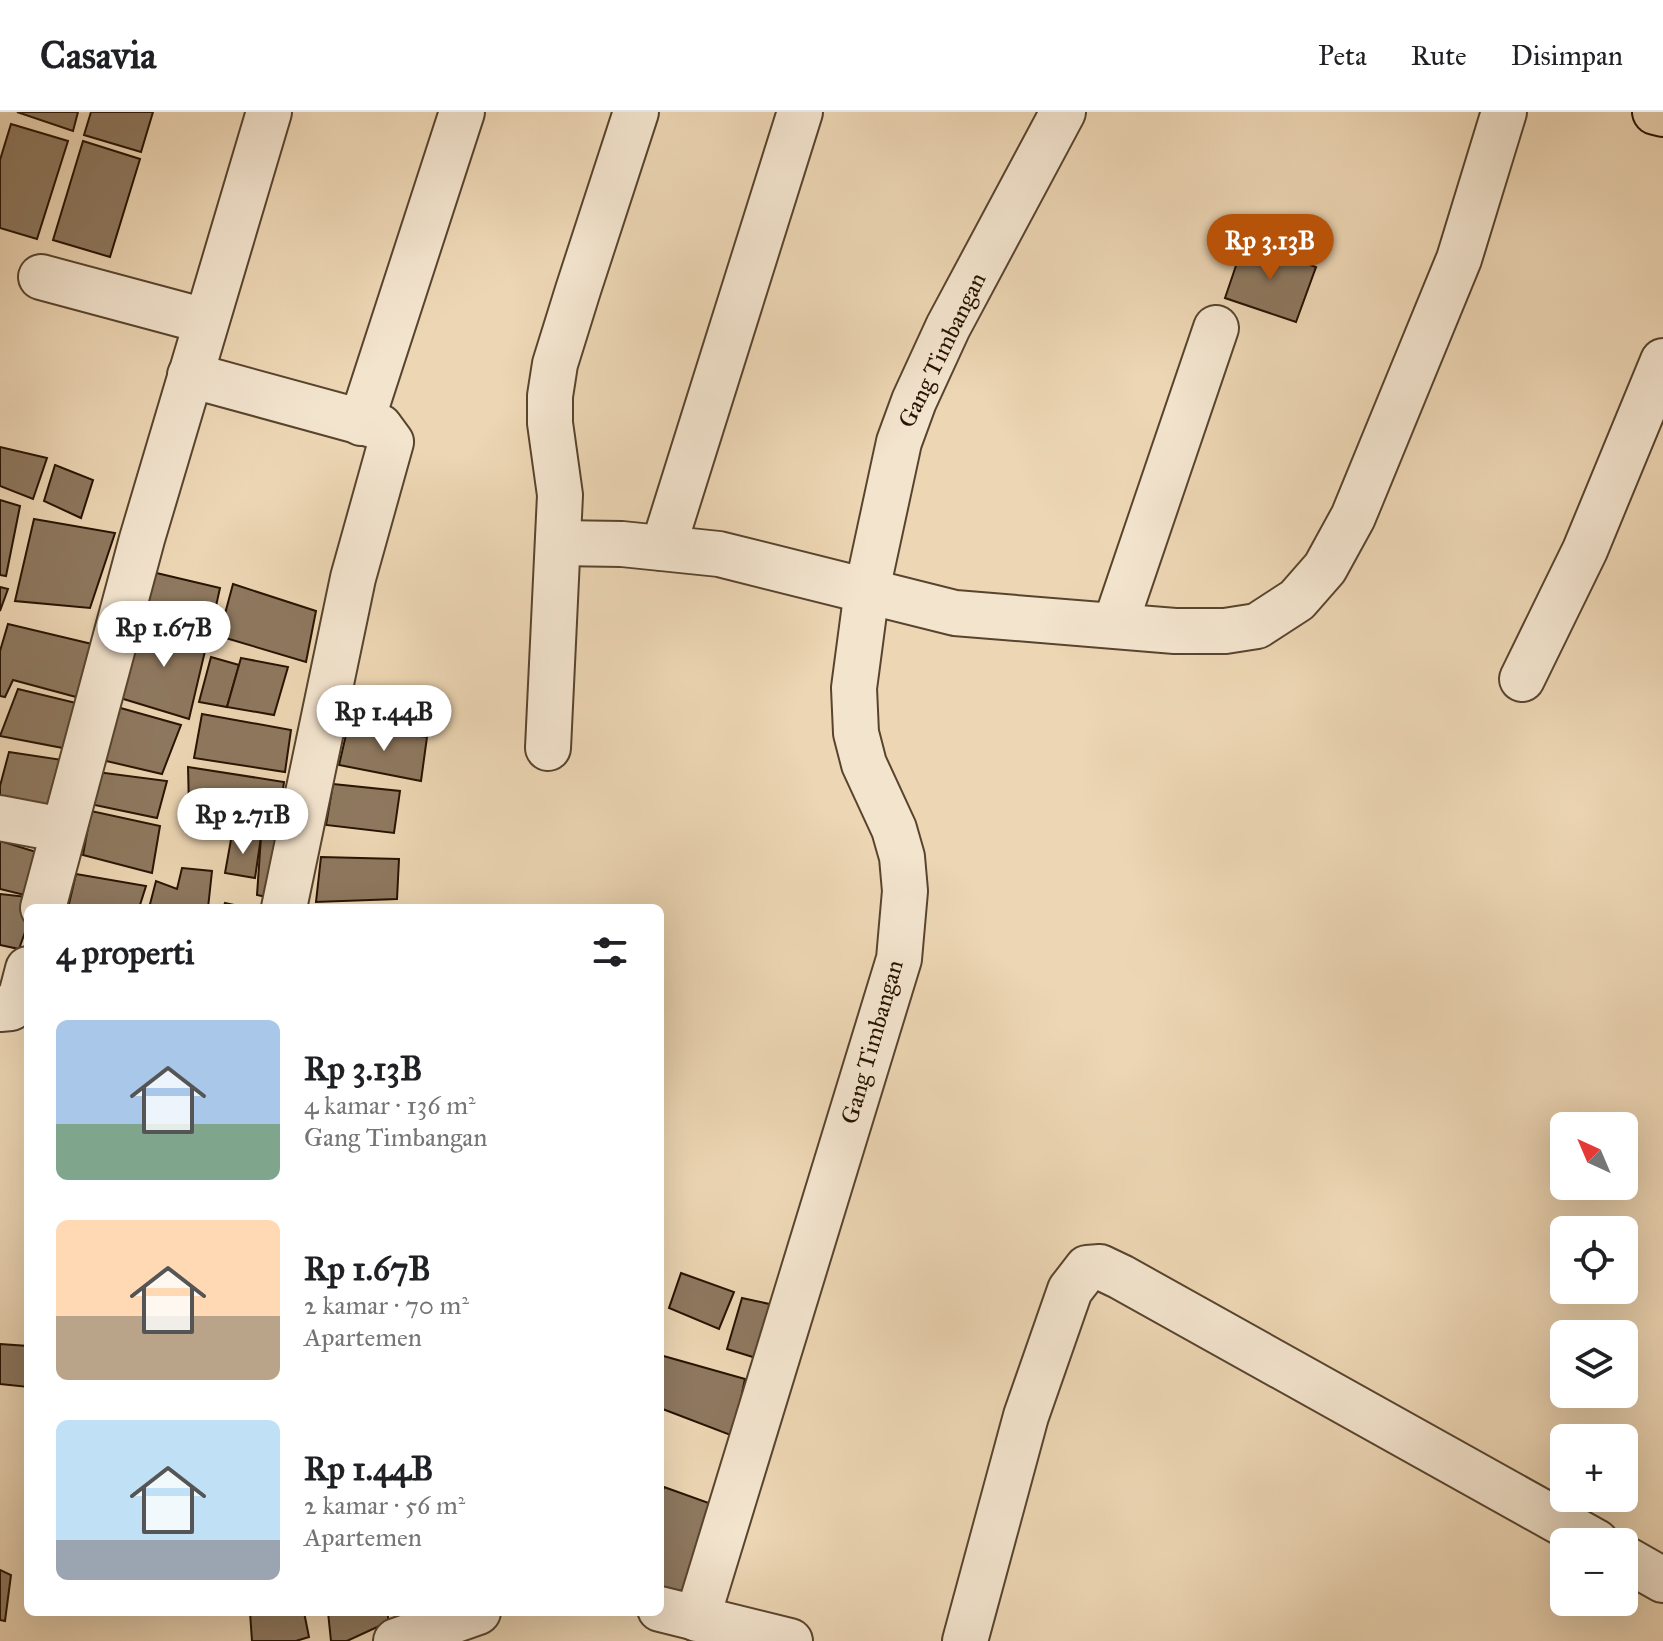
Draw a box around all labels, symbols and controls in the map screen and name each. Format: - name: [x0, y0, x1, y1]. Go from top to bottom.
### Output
- text: Casavia: [40, 32, 156, 78]
- text: Peta: [1318, 38, 1367, 73]
- text: Rute: [1411, 38, 1467, 73]
- text: Disimpan: [1511, 38, 1623, 73]
- pin: Rp 3.13B: [1187, 214, 1353, 282]
- text: Rp 3.13B: [1225, 224, 1315, 256]
- street label: Gang Timbangan: [891, 267, 993, 433]
- pin: Rp 1.67B: [81, 601, 247, 669]
- text: Rp 1.67B: [116, 611, 212, 643]
- pin: Rp 1.44B: [301, 685, 467, 753]
- text: Rp 1.44B: [335, 695, 434, 727]
- pin: Rp 2.71B: [160, 788, 326, 856]
- text: Rp 2.71B: [195, 798, 291, 830]
- icon: filters: [588, 930, 632, 974]
- text: 4 properti: [56, 932, 194, 973]
- street label: Gang Timbangan: [834, 957, 910, 1127]
- text: Rp 3.13B: [304, 1048, 422, 1089]
- icon: home: [120, 1052, 216, 1148]
- text: 4 kamar · 136 m²: [304, 1089, 476, 1121]
- north arrow: [1550, 1112, 1638, 1200]
- map controls: [1550, 1112, 1638, 1616]
- text: Gang Timbangan: [304, 1121, 487, 1153]
- button: locate: [1550, 1216, 1638, 1304]
- text: Rp 1.67B: [304, 1248, 431, 1289]
- icon: home: [120, 1252, 216, 1348]
- text: 2 kamar · 70 m²: [304, 1289, 469, 1321]
- button: layers: [1550, 1320, 1638, 1408]
- text: Apartemen: [304, 1321, 422, 1353]
- button: +: [1550, 1424, 1638, 1512]
- text: Rp 1.44B: [304, 1448, 433, 1489]
- icon: home: [120, 1452, 216, 1548]
- text: 2 kamar · 56 m²: [304, 1489, 465, 1521]
- text: Apartemen: [304, 1521, 422, 1553]
- button: −: [1550, 1528, 1638, 1616]

